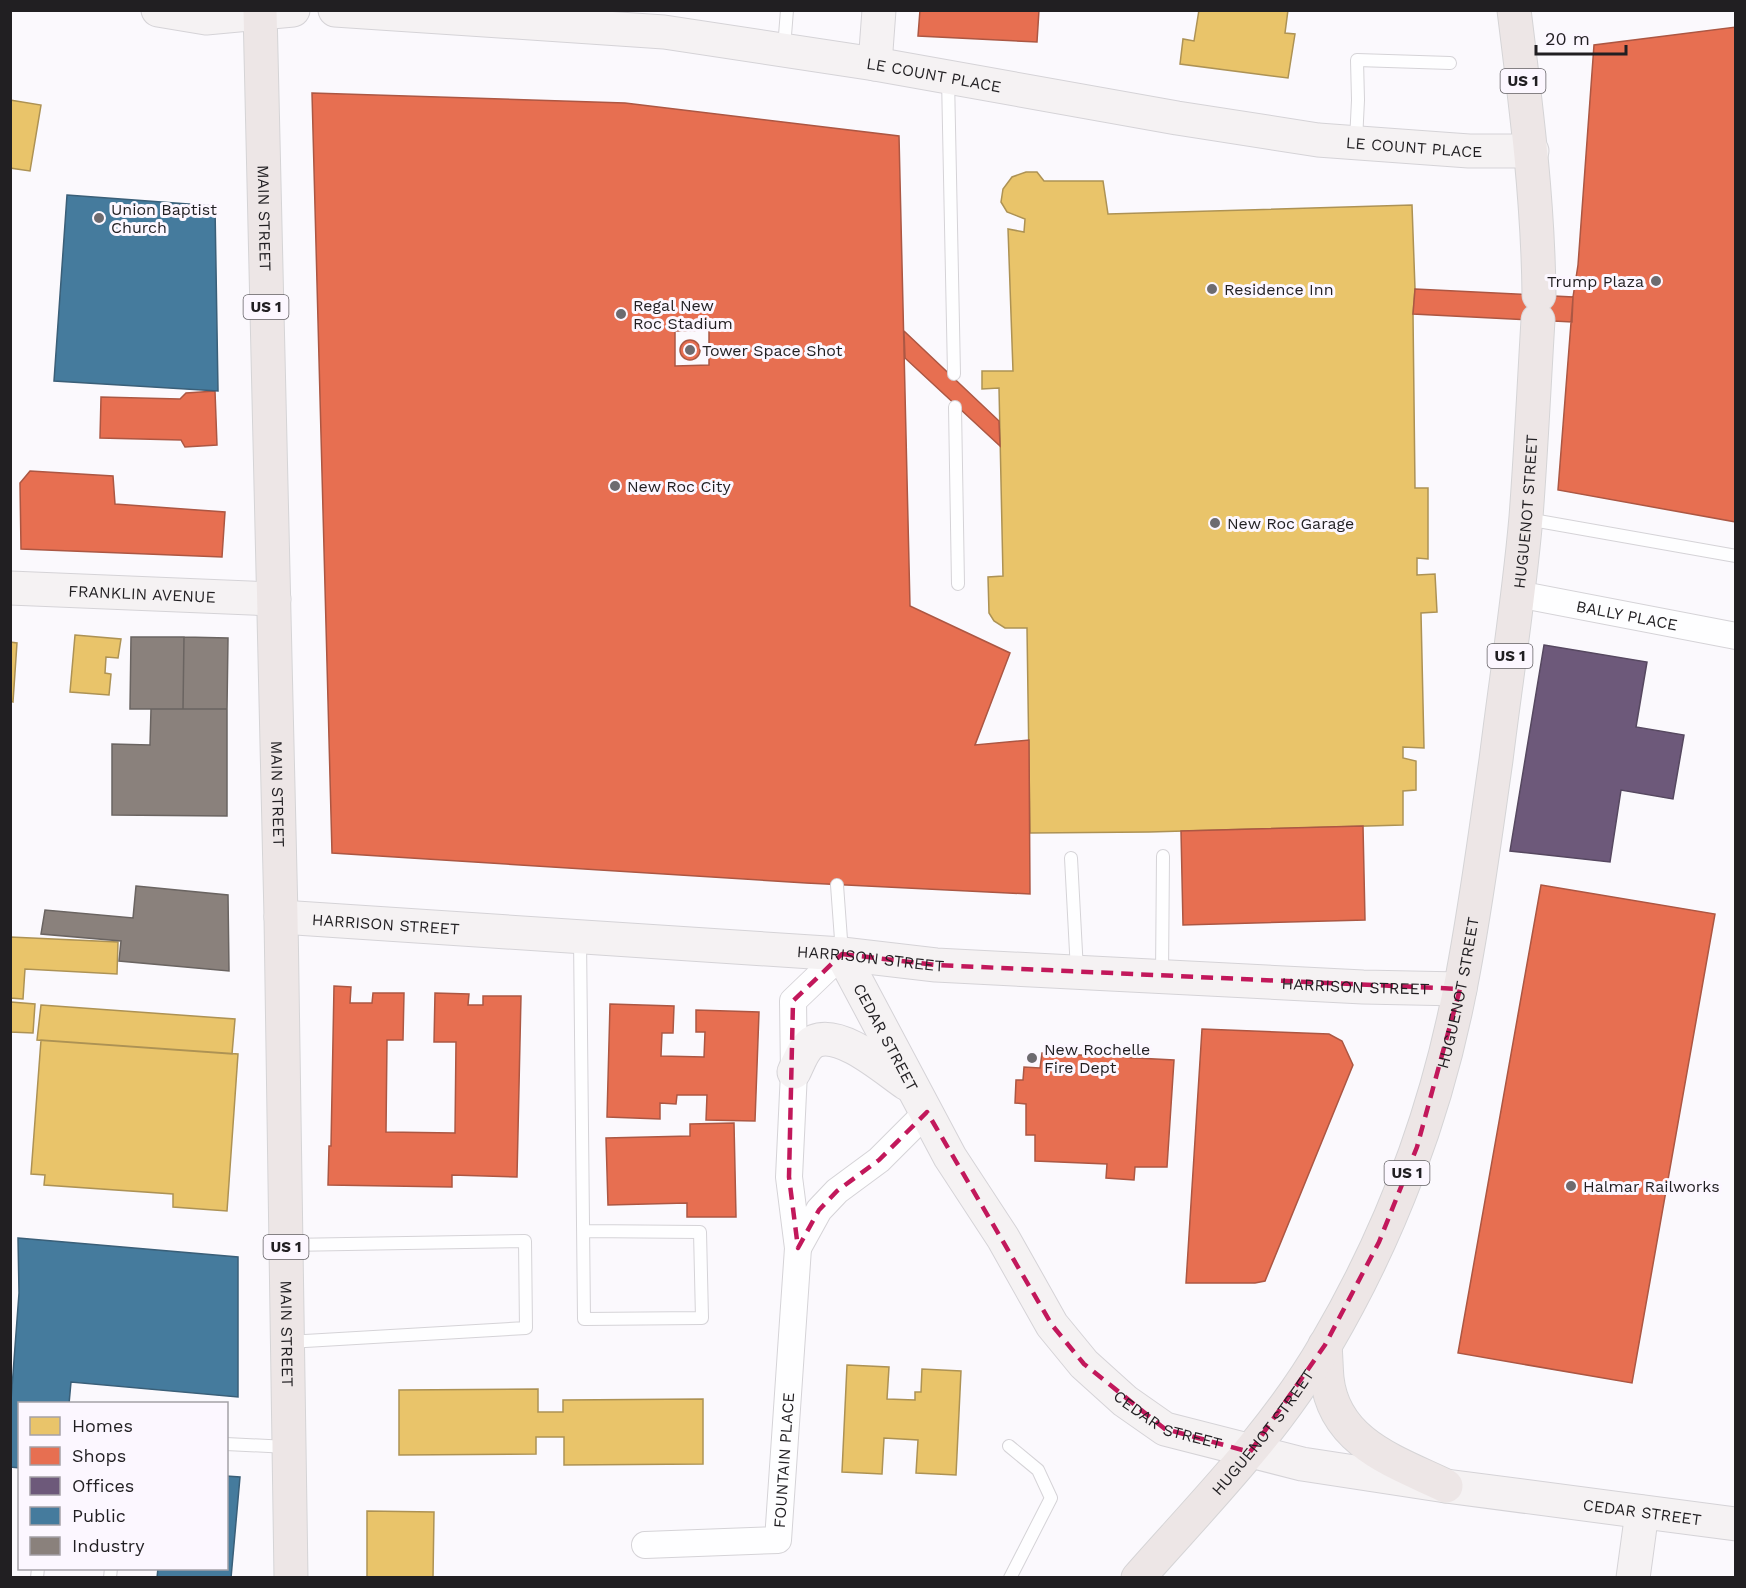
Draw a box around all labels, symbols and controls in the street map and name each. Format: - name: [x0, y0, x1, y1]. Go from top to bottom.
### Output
- scale bar: [1536, 18, 1626, 56]
- text: 20 m: [1545, 28, 1590, 49]
- street label: LE COUNT PLACE: [865, 54, 1003, 96]
- road number: US 1: [1500, 69, 1546, 93]
- street label: LE COUNT PLACE: [1345, 133, 1482, 161]
- street label: MAIN STREET: [254, 165, 275, 272]
- place label: Union Baptist Church: [111, 200, 217, 237]
- marker: Union Baptist Church: [92, 211, 106, 225]
- place label: Trump Plaza: [1547, 272, 1644, 291]
- marker: Trump Plaza: [1649, 274, 1663, 288]
- place label: Residence Inn: [1224, 280, 1334, 299]
- marker: Residence Inn: [1205, 282, 1219, 296]
- road number: US 1: [244, 295, 288, 319]
- place label: Regal New Roc Stadium: [633, 296, 733, 333]
- marker: Regal New Roc Stadium: [614, 307, 628, 321]
- place label: Tower Space Shot: [702, 341, 843, 360]
- marker: Tower Space Shot: [683, 343, 697, 357]
- street label: HUGUENOT STREET: [1510, 434, 1541, 590]
- place label: New Roc City: [627, 477, 731, 496]
- marker: New Roc City: [608, 479, 622, 493]
- place label: New Roc Garage: [1227, 514, 1354, 533]
- marker: New Roc Garage: [1208, 516, 1222, 530]
- street label: FRANKLIN AVENUE: [68, 581, 216, 607]
- street label: BALLY PLACE: [1575, 596, 1679, 635]
- road number: US 1: [1488, 644, 1532, 668]
- street label: MAIN STREET: [267, 740, 288, 848]
- street label: HARRISON STREET: [311, 910, 461, 939]
- street label: HUGUENOT STREET: [1433, 915, 1483, 1071]
- street label: HARRISON STREET: [796, 942, 945, 975]
- street label: HARRISON STREET: [1281, 974, 1430, 998]
- street label: CEDAR STREET: [849, 980, 922, 1095]
- place label: New Rochelle Fire Dept: [1044, 1040, 1150, 1077]
- marker: New Rochelle Fire Dept: [1025, 1051, 1039, 1065]
- road number: US 1: [1384, 1161, 1430, 1185]
- place label: Halmar Railworks: [1583, 1177, 1720, 1196]
- marker: Halmar Railworks: [1564, 1179, 1578, 1193]
- road number: US 1: [264, 1235, 308, 1259]
- street label: MAIN STREET: [277, 1280, 297, 1387]
- street label: HUGUENOT STREET: [1208, 1366, 1318, 1499]
- street label: CEDAR STREET: [1109, 1386, 1224, 1453]
- street label: FOUNTAIN PLACE: [770, 1392, 798, 1529]
- legend: [18, 1402, 228, 1570]
- text: Homes: [72, 1415, 133, 1436]
- text: Shops: [72, 1445, 126, 1466]
- text: Offices: [72, 1475, 134, 1496]
- street label: CEDAR STREET: [1582, 1495, 1703, 1529]
- text: Public: [72, 1505, 126, 1526]
- text: Industry: [72, 1535, 145, 1556]

